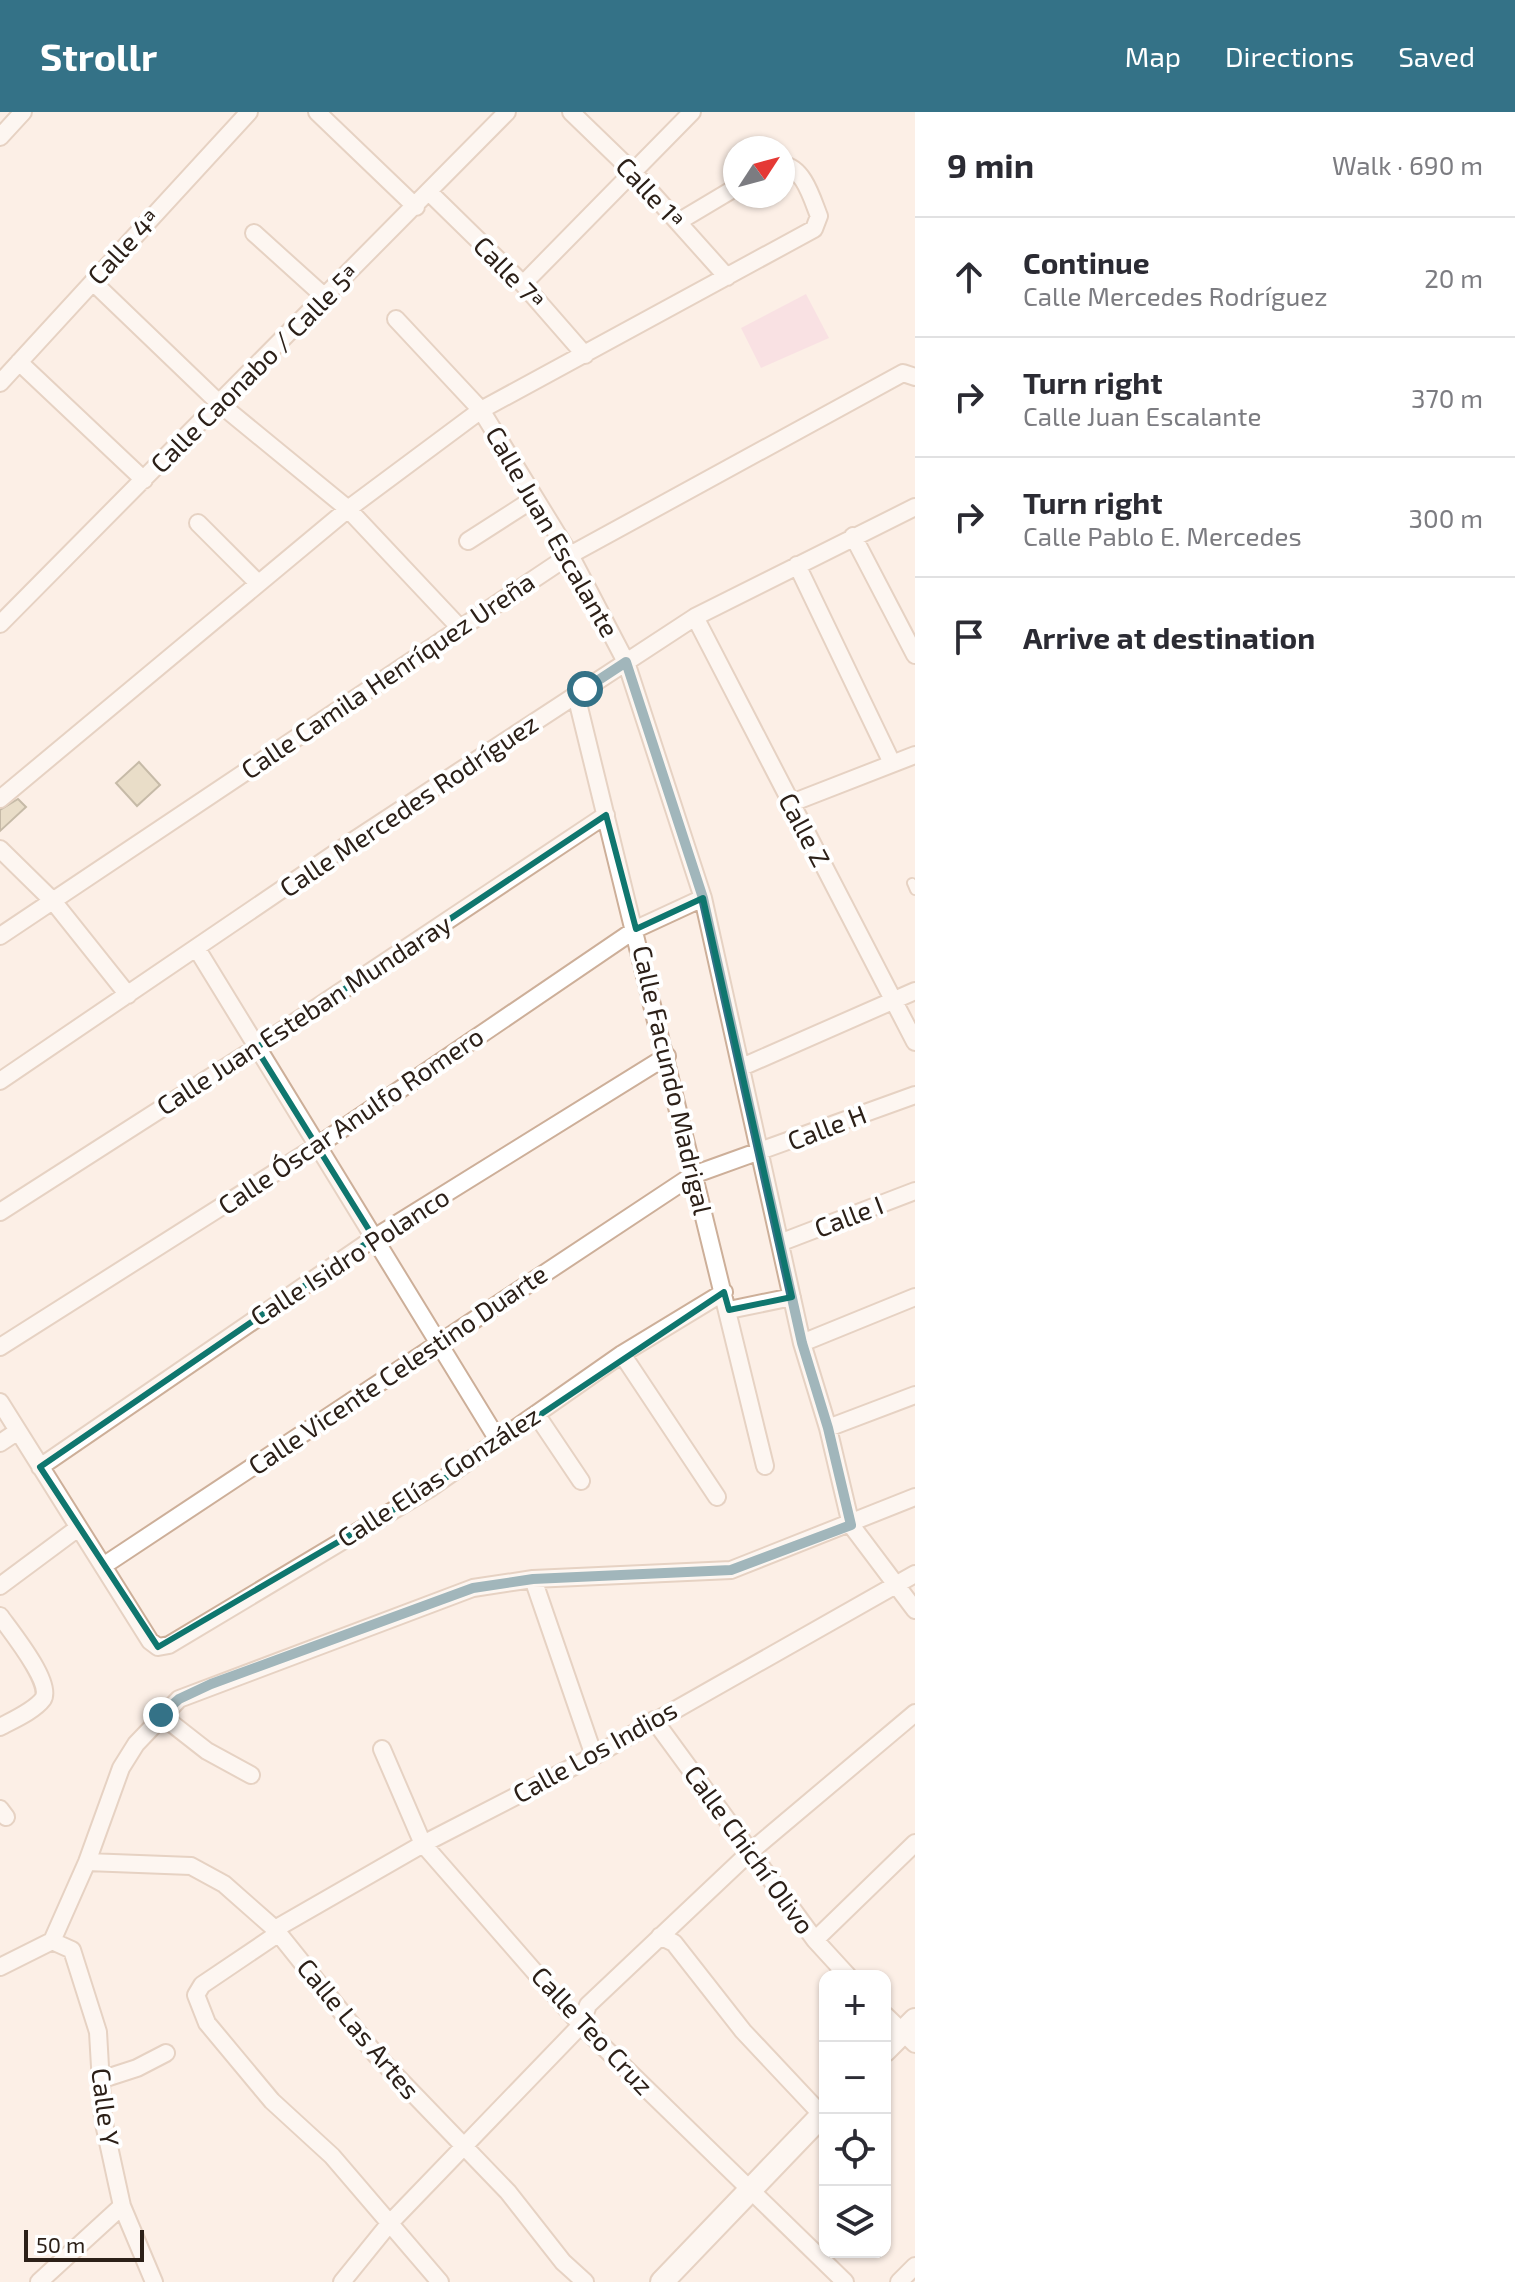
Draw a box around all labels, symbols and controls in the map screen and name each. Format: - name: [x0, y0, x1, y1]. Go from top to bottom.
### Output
- text: Strollr: [40, 33, 157, 79]
- text: Map: [1125, 39, 1181, 73]
- text: Directions: [1225, 39, 1354, 73]
- text: Saved: [1398, 39, 1475, 73]
- north arrow: [723, 136, 795, 208]
- text: 9 min: [947, 144, 1034, 185]
- text: Walk · 690 m: [1332, 149, 1483, 180]
- street label: Calle 1ª: [610, 150, 692, 234]
- street label: Calle 4ª: [80, 202, 166, 290]
- street label: Calle 7ª: [468, 229, 552, 315]
- text: Continue: [1023, 244, 1150, 280]
- icon: ahead: [947, 255, 991, 299]
- street label: Calle Caonabo / Calle 5ª: [143, 257, 365, 479]
- text: 20 m: [1424, 262, 1483, 293]
- text: Calle Mercedes Rodríguez: [1023, 280, 1328, 311]
- text: Turn right: [1023, 364, 1163, 400]
- icon: right: [947, 375, 991, 419]
- text: 370 m: [1411, 382, 1483, 413]
- text: Calle Juan Escalante: [1023, 400, 1261, 431]
- street label: Calle Juan Escalante: [480, 420, 626, 642]
- text: Turn right: [1023, 484, 1163, 520]
- icon: right: [947, 495, 991, 539]
- text: 300 m: [1409, 502, 1483, 533]
- text: Calle Pablo E. Mercedes: [1023, 520, 1302, 551]
- street label: Calle Camila Henríquez Ureña: [235, 565, 540, 785]
- icon: arrive: [947, 615, 991, 659]
- text: Arrive at destination: [1023, 619, 1315, 655]
- route start: [567, 671, 603, 707]
- street label: Calle Mercedes Rodríguez: [273, 707, 543, 903]
- street label: Calle Z: [773, 787, 838, 871]
- street label: Calle Juan Esteban Mundaray: [150, 907, 456, 1121]
- street label: Calle Facundo Madrigal: [627, 942, 720, 1218]
- street label: Calle Óscar Anulfo Romero: [212, 1019, 489, 1220]
- street label: Calle H: [783, 1097, 870, 1156]
- street label: Calle Isidro Polanco: [244, 1180, 454, 1332]
- street label: Calle I: [810, 1188, 887, 1243]
- street label: Calle Vicente Celestino Duarte: [242, 1257, 552, 1480]
- street label: Calle Elías González: [331, 1399, 545, 1553]
- street label: Calle Los Indios: [507, 1693, 682, 1809]
- route end: [143, 1697, 179, 1733]
- street label: Calle Chichí Olivo: [679, 1759, 822, 1939]
- street label: Calle Las Artes: [291, 1951, 427, 2105]
- street label: Calle Teo Cruz: [526, 1960, 660, 2100]
- map controls: [819, 1970, 891, 2258]
- button: +: [819, 1970, 891, 2042]
- button: −: [819, 2042, 891, 2114]
- street label: Calle Y: [86, 2066, 127, 2148]
- button: locate: [819, 2114, 891, 2186]
- button: layers: [819, 2186, 891, 2258]
- scale bar: [24, 2226, 144, 2262]
- text: 50 m: [36, 2231, 85, 2257]

